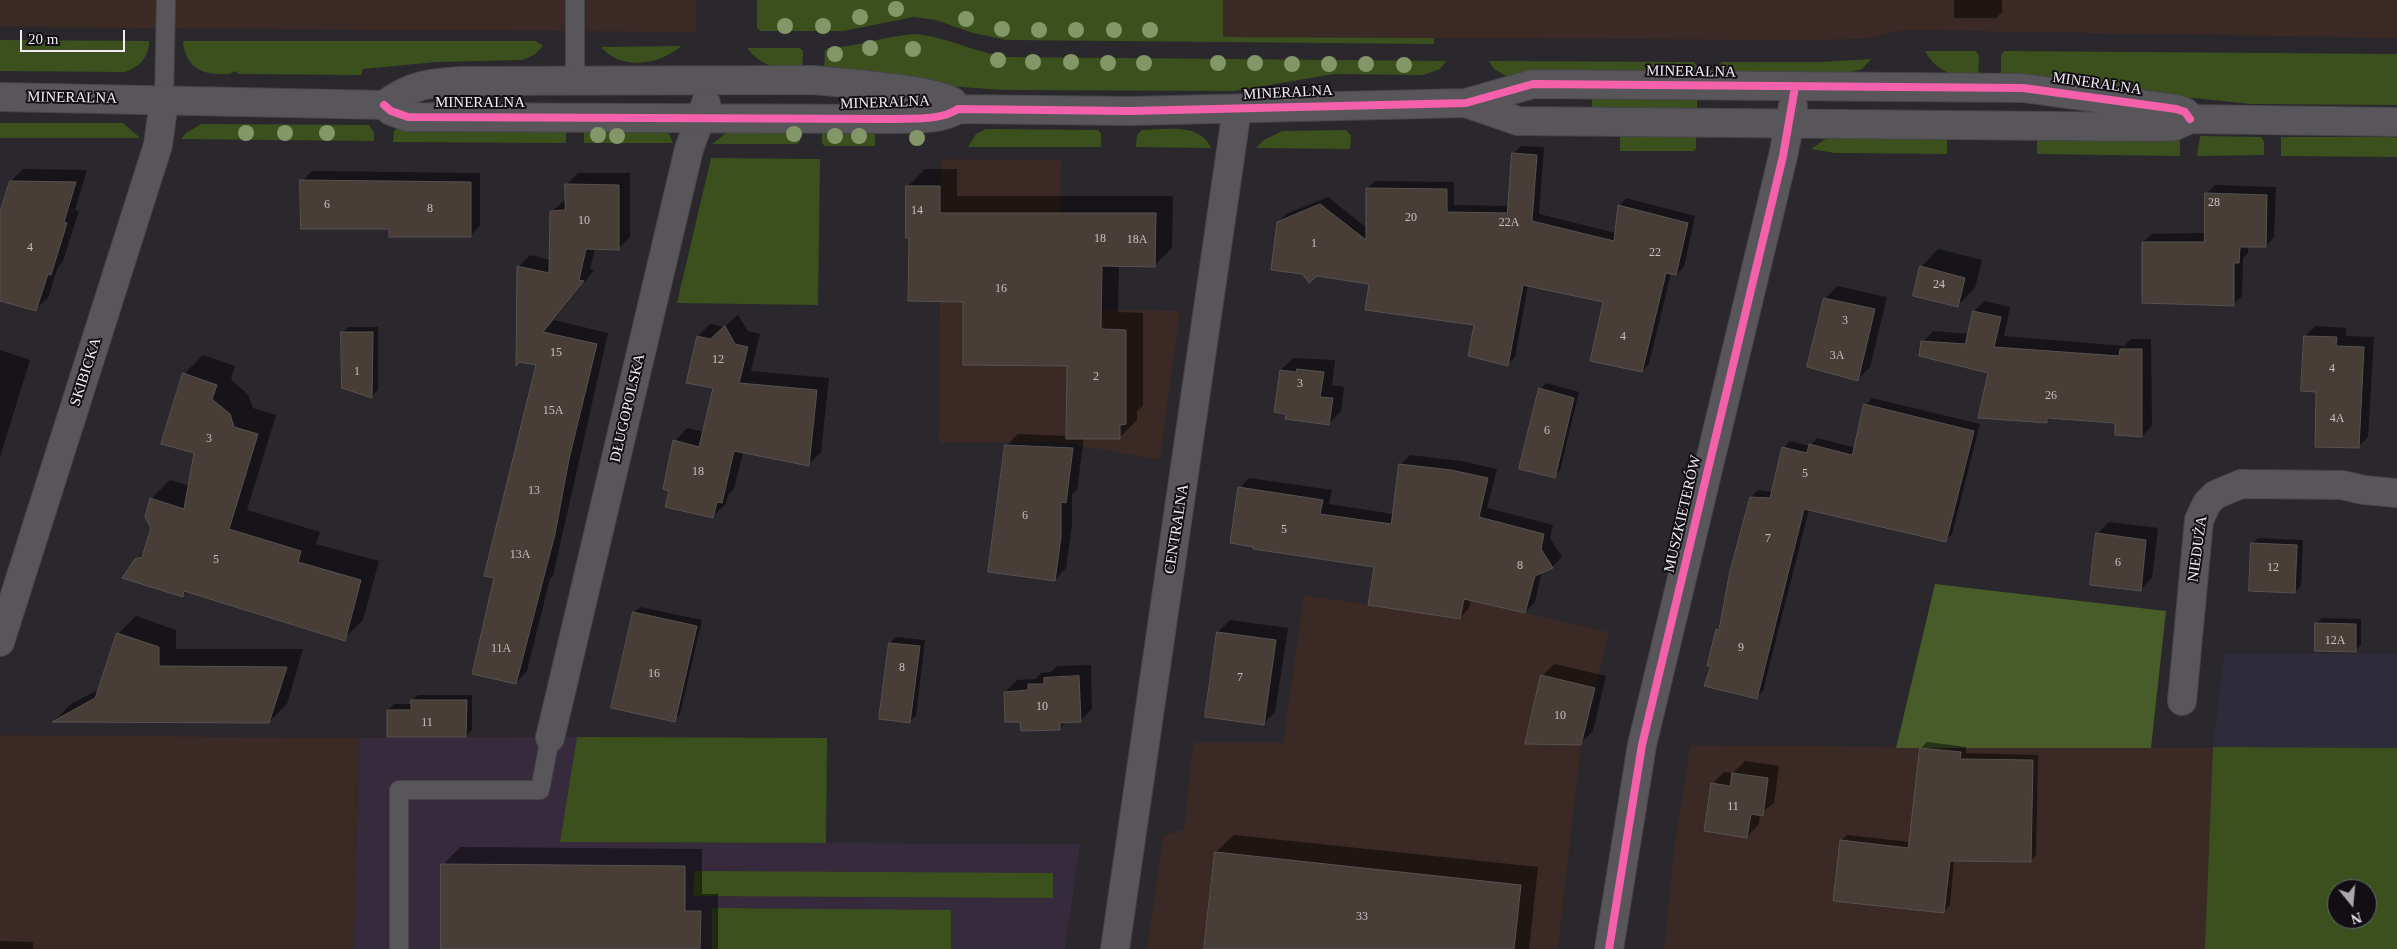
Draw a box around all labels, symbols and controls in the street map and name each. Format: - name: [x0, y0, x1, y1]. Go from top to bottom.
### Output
- scale bar: [22, 20, 128, 52]
- text: 20 m: [28, 31, 58, 47]
- street label: MINERALNA: [1646, 62, 1736, 82]
- street label: MINERALNA: [2051, 69, 2143, 99]
- street label: MINERALNA: [1243, 82, 1333, 104]
- street label: MINERALNA: [27, 88, 117, 108]
- street label: MINERALNA: [840, 92, 930, 114]
- street label: MINERALNA: [435, 94, 525, 112]
- house number: 28: [2208, 196, 2220, 210]
- house number: 6: [324, 198, 330, 212]
- house number: 8: [427, 202, 433, 216]
- house number: 14: [911, 204, 923, 218]
- house number: 20: [1405, 211, 1417, 225]
- house number: 10: [578, 214, 590, 228]
- house number: 22A: [1499, 216, 1519, 230]
- house number: 18: [1094, 232, 1106, 246]
- house number: 18A: [1127, 233, 1147, 247]
- house number: 1: [1311, 237, 1317, 251]
- house number: 4: [27, 241, 33, 255]
- house number: 22: [1649, 246, 1661, 260]
- house number: 24: [1933, 278, 1945, 292]
- house number: 16: [995, 282, 1007, 296]
- house number: 3: [1842, 314, 1848, 328]
- house number: 4: [1620, 330, 1626, 344]
- street label: SKIBICKA: [66, 336, 106, 408]
- house number: 15: [550, 346, 562, 360]
- house number: 3A: [1830, 349, 1844, 363]
- street label: DŁUGOPOLSKA: [607, 352, 649, 464]
- house number: 12: [712, 353, 724, 367]
- house number: 4: [2329, 362, 2335, 376]
- house number: 1: [354, 365, 360, 379]
- house number: 2: [1093, 370, 1099, 384]
- house number: 3: [1297, 377, 1303, 391]
- house number: 26: [2045, 389, 2057, 403]
- house number: 15A: [543, 404, 563, 418]
- house number: 4A: [2330, 412, 2344, 426]
- house number: 6: [1544, 424, 1550, 438]
- house number: 3: [206, 432, 212, 446]
- street label: MUSZKIETERÓW: [1661, 454, 1705, 574]
- house number: 18: [692, 465, 704, 479]
- house number: 5: [1802, 467, 1808, 481]
- street label: CENTRALNA: [1161, 483, 1193, 575]
- house number: 13: [528, 484, 540, 498]
- house number: 6: [1022, 509, 1028, 523]
- street label: NIEDUŻA: [2184, 515, 2212, 583]
- house number: 5: [1281, 523, 1287, 537]
- house number: 7: [1765, 532, 1771, 546]
- house number: 13A: [510, 548, 530, 562]
- house number: 5: [213, 553, 219, 567]
- house number: 6: [2115, 556, 2121, 570]
- house number: 8: [1517, 559, 1523, 573]
- house number: 12: [2267, 561, 2279, 575]
- house number: 12A: [2325, 634, 2345, 648]
- house number: 9: [1738, 641, 1744, 655]
- house number: 11A: [491, 642, 511, 656]
- house number: 8: [899, 661, 905, 675]
- house number: 16: [648, 667, 660, 681]
- house number: 7: [1237, 671, 1243, 685]
- house number: 10: [1036, 700, 1048, 714]
- house number: 10: [1554, 709, 1566, 723]
- house number: 11: [421, 716, 433, 730]
- house number: 11: [1727, 800, 1739, 814]
- north arrow: [2327, 879, 2377, 929]
- text: N: [2349, 909, 2363, 927]
- house number: 33: [1356, 910, 1368, 924]

